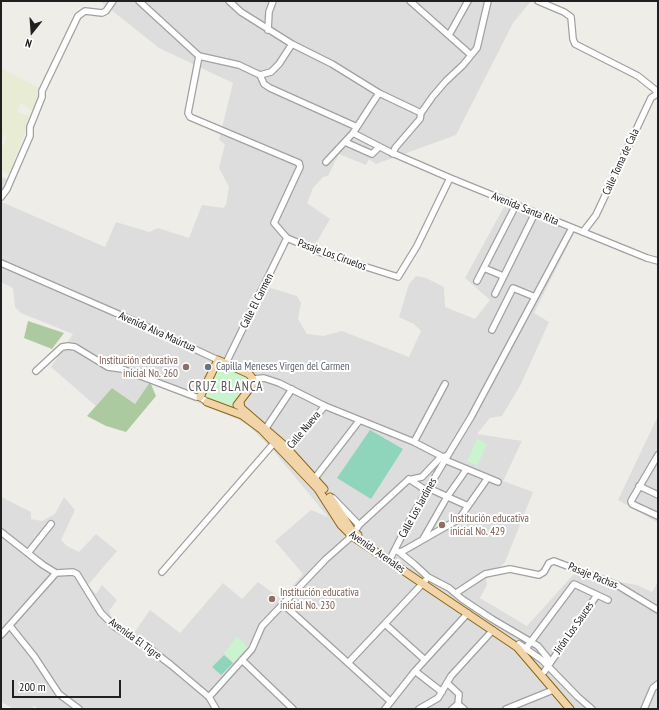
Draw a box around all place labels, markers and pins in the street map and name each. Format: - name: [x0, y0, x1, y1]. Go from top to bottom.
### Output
- place label: Institución educativa inicial No. 260: [99, 354, 178, 380]
- place label: Capilla Meneses Virgen del Carmen: [216, 360, 350, 374]
- marker: Institución educativa inicial No. 260: [181, 362, 191, 372]
- marker: Capilla Meneses Virgen del Carmen: [203, 362, 213, 372]
- place label: Institución educativa inicial No. 429: [450, 512, 529, 538]
- marker: Institución educativa inicial No. 429: [437, 520, 447, 530]
- place label: Institución educativa inicial No. 230: [280, 586, 359, 612]
- marker: Institución educativa inicial No. 230: [267, 594, 277, 604]

